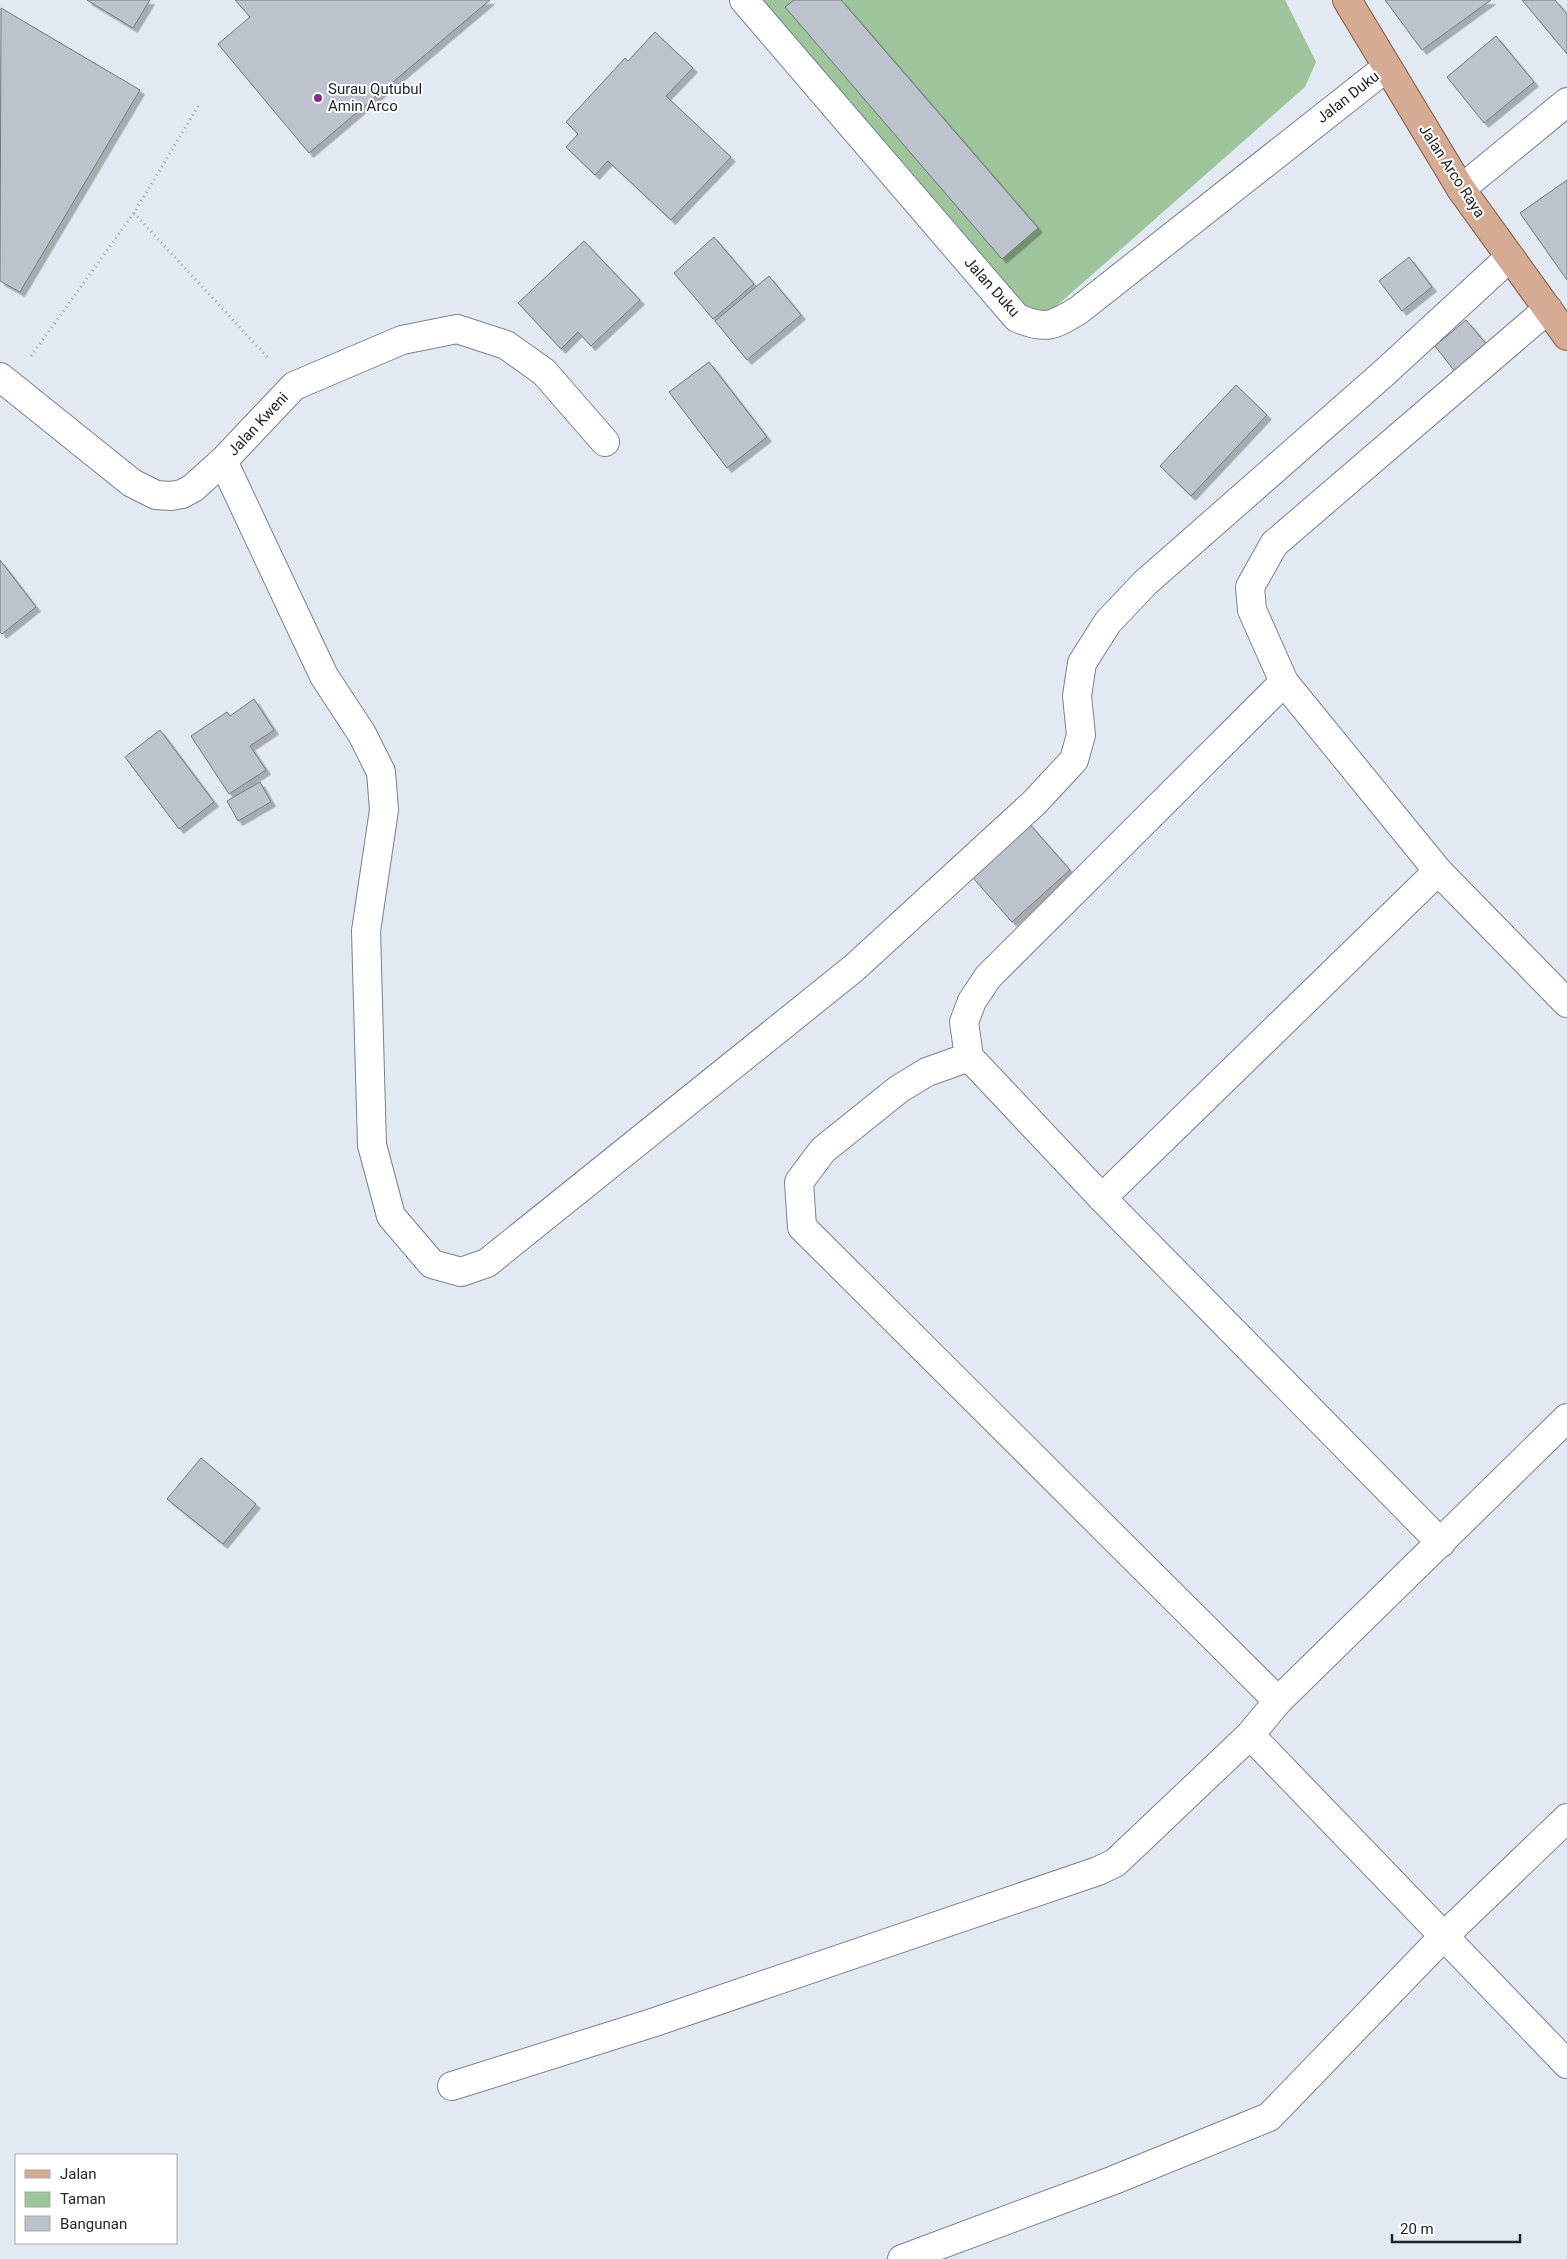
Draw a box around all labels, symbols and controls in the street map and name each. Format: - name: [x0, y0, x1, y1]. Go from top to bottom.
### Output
- street label: Jalan Duku: [1313, 67, 1383, 127]
- place label: Surau Qutubul Amin Arco: [328, 80, 422, 115]
- marker: Surau Qutubul Amin Arco: [312, 92, 324, 104]
- street label: Jalan Arco Raya: [1415, 121, 1489, 221]
- street label: Jalan Duku: [960, 253, 1024, 321]
- street label: Jalan Kweni: [224, 388, 292, 460]
- legend: [15, 2154, 178, 2244]
- text: Jalan: [60, 2165, 97, 2183]
- text: Taman: [60, 2190, 106, 2208]
- scale bar: [1392, 2212, 1520, 2244]
- text: Bangunan: [60, 2215, 127, 2233]
- text: 20 m: [1400, 2220, 1434, 2238]

